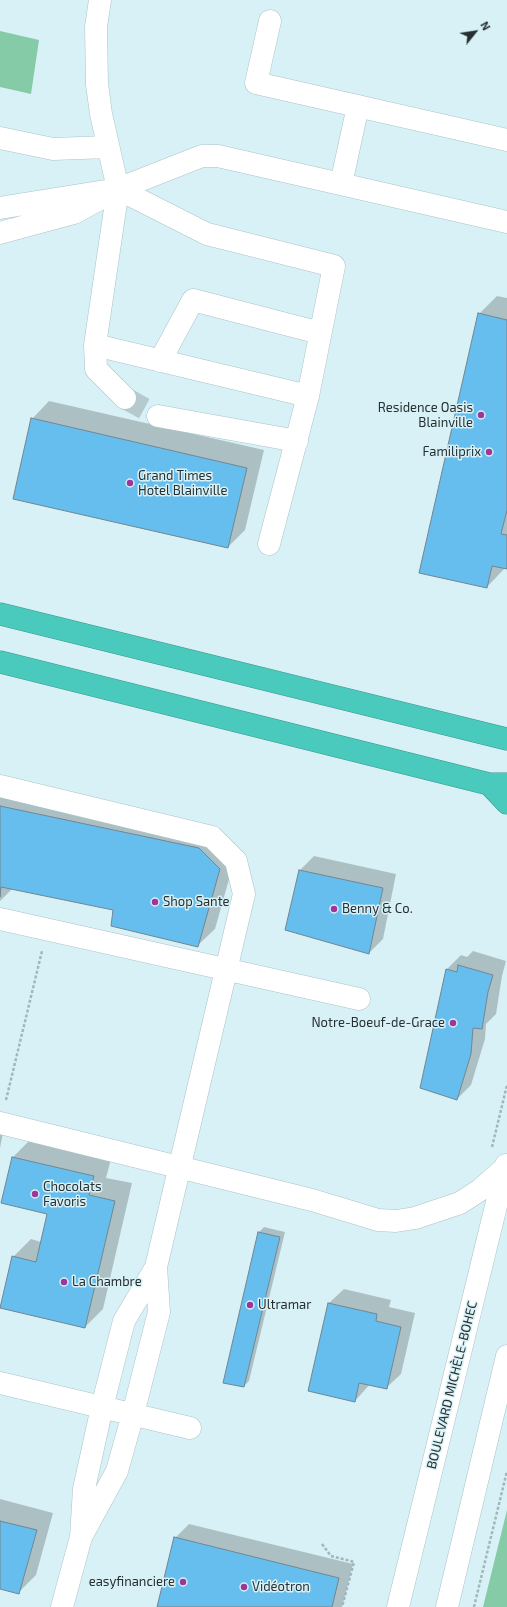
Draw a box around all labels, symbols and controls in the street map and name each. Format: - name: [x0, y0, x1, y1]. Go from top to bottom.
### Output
- north arrow: [455, 12, 495, 52]
- text: N: [478, 19, 493, 32]
- place label: Residence Oasis Blainville: [378, 400, 473, 431]
- marker: Residence Oasis Blainville: [476, 410, 486, 420]
- place label: Familiprix: [423, 444, 481, 460]
- marker: Familiprix: [484, 447, 494, 457]
- place label: Grand Times Hotel Blainville: [138, 468, 227, 499]
- marker: Grand Times Hotel Blainville: [125, 478, 135, 488]
- place label: Shop Sante: [163, 894, 230, 910]
- marker: Shop Sante: [150, 897, 160, 907]
- place label: Benny & Co.: [342, 901, 413, 917]
- marker: Benny & Co.: [329, 904, 339, 914]
- place label: Notre-Boeuf-de-Grace: [311, 1015, 445, 1031]
- marker: Notre-Boeuf-de-Grace: [448, 1018, 458, 1028]
- place label: Chocolats Favoris: [43, 1179, 102, 1210]
- marker: Chocolats Favoris: [30, 1189, 40, 1199]
- place label: La Chambre: [72, 1274, 142, 1290]
- marker: La Chambre: [59, 1277, 69, 1287]
- place label: Ultramar: [258, 1297, 311, 1313]
- street label: BOULEVARD MICHÈLE-BOHEC: [424, 1299, 480, 1471]
- marker: Ultramar: [245, 1300, 255, 1310]
- place label: easyfinanciere: [89, 1574, 175, 1590]
- marker: easyfinanciere: [178, 1577, 188, 1587]
- place label: Vidéotron: [252, 1579, 310, 1595]
- marker: Vidéotron: [239, 1582, 249, 1592]

